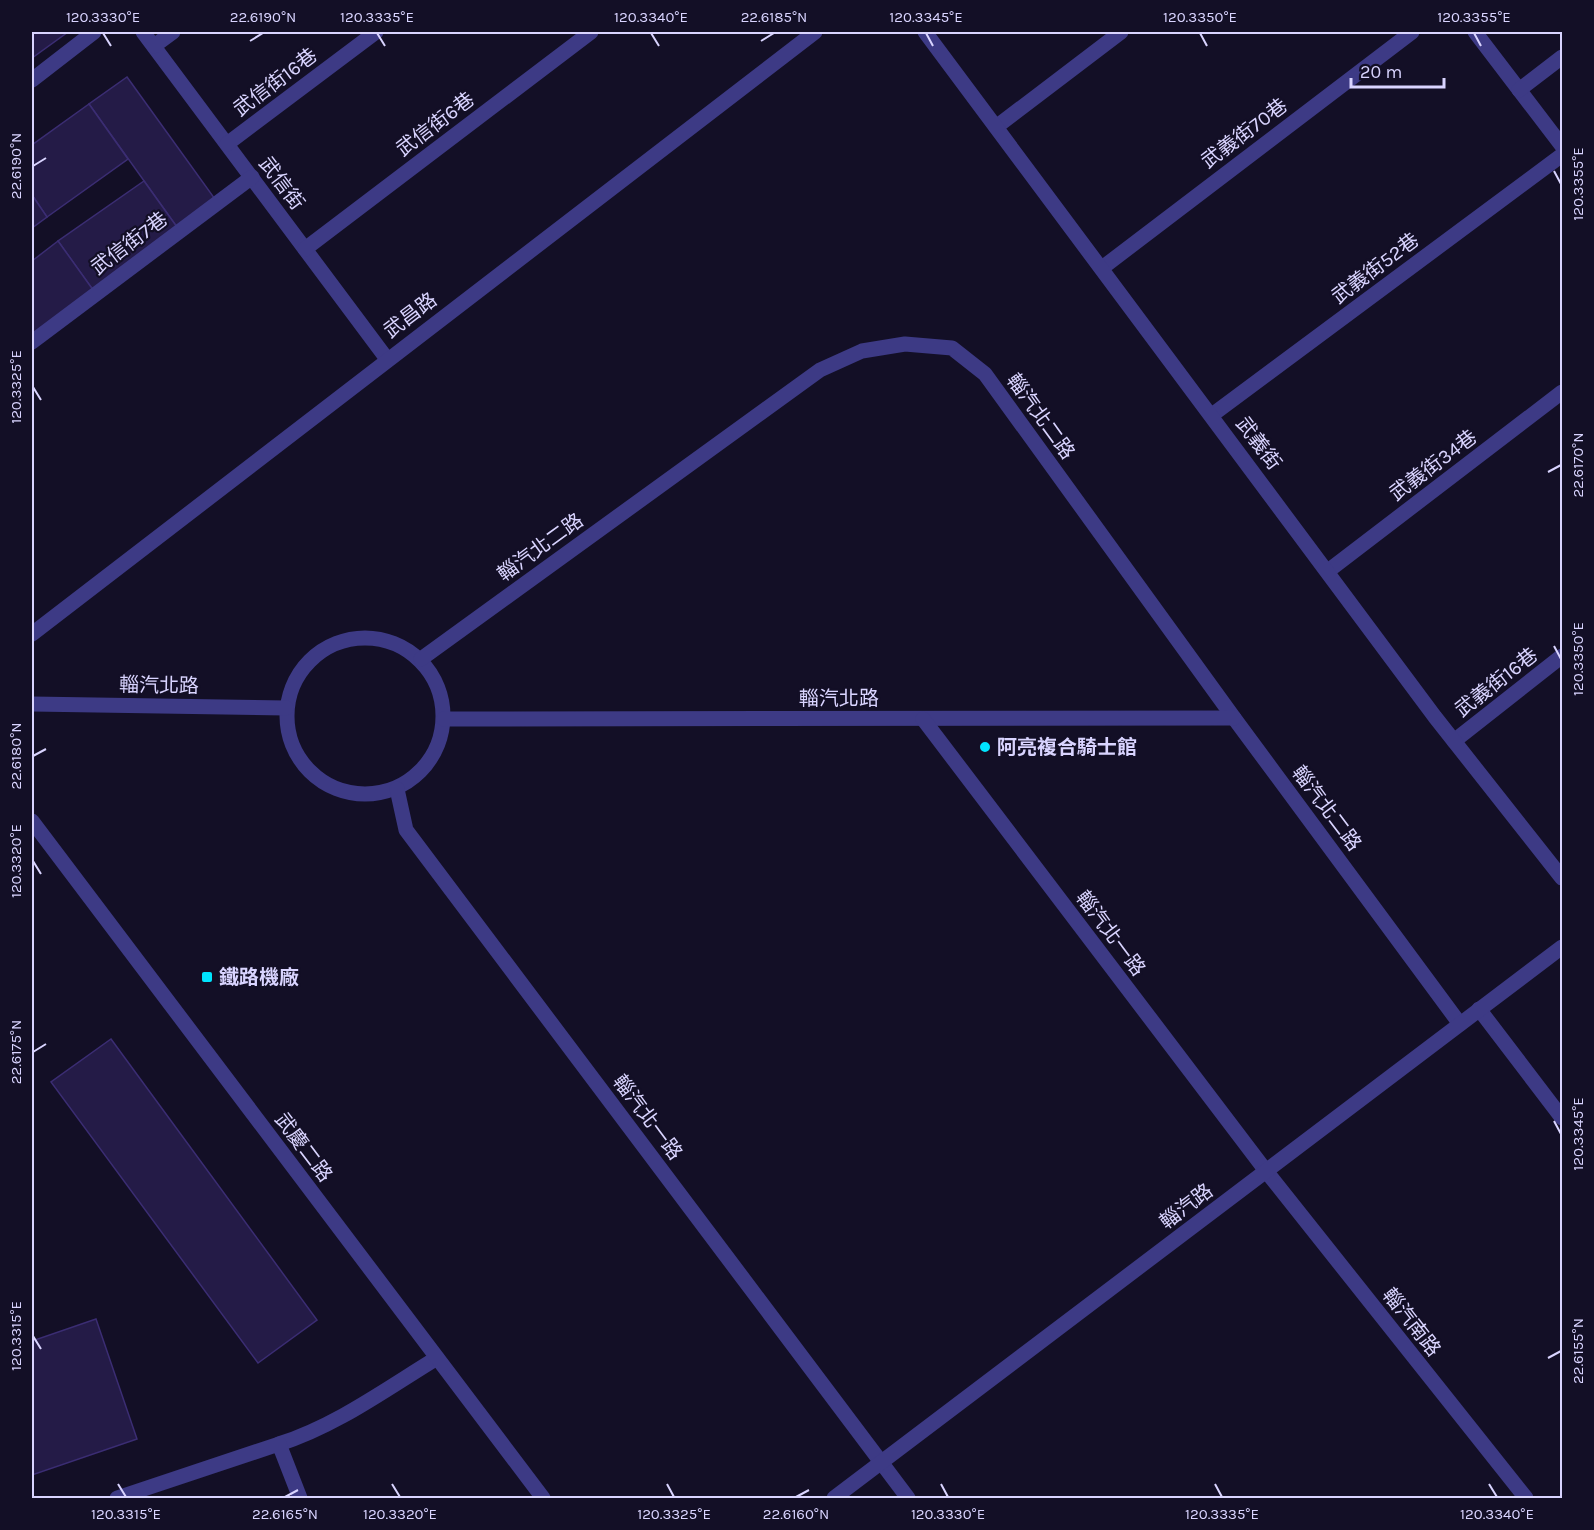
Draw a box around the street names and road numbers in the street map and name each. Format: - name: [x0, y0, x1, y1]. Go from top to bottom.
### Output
- street label: 武信街16巷: [229, 44, 321, 121]
- street label: 武信街6巷: [392, 88, 479, 161]
- street label: 武義街70巷: [1197, 94, 1292, 173]
- street label: 武信街: [254, 152, 309, 214]
- street label: 武信街7巷: [87, 207, 172, 279]
- street label: 武義街52巷: [1327, 228, 1423, 309]
- street label: 武昌路: [379, 288, 441, 343]
- street label: 輜汽北二路: [1002, 369, 1079, 464]
- street label: 武義街: [1231, 412, 1286, 474]
- street label: 武義街34巷: [1385, 425, 1481, 506]
- street label: 輜汽北二路: [493, 509, 588, 586]
- street label: 武義街16巷: [1451, 643, 1542, 722]
- street label: 輜汽北路: [119, 673, 199, 698]
- street label: 輜汽北路: [799, 687, 879, 710]
- street label: 輜汽北二路: [1287, 761, 1366, 855]
- street label: 輜汽北一路: [1071, 886, 1150, 980]
- street label: 輜汽北一路: [608, 1070, 687, 1164]
- street label: 武慶二路: [270, 1108, 337, 1186]
- street label: 輜汽路: [1155, 1179, 1217, 1234]
- street label: 輜汽南路: [1378, 1284, 1445, 1361]

